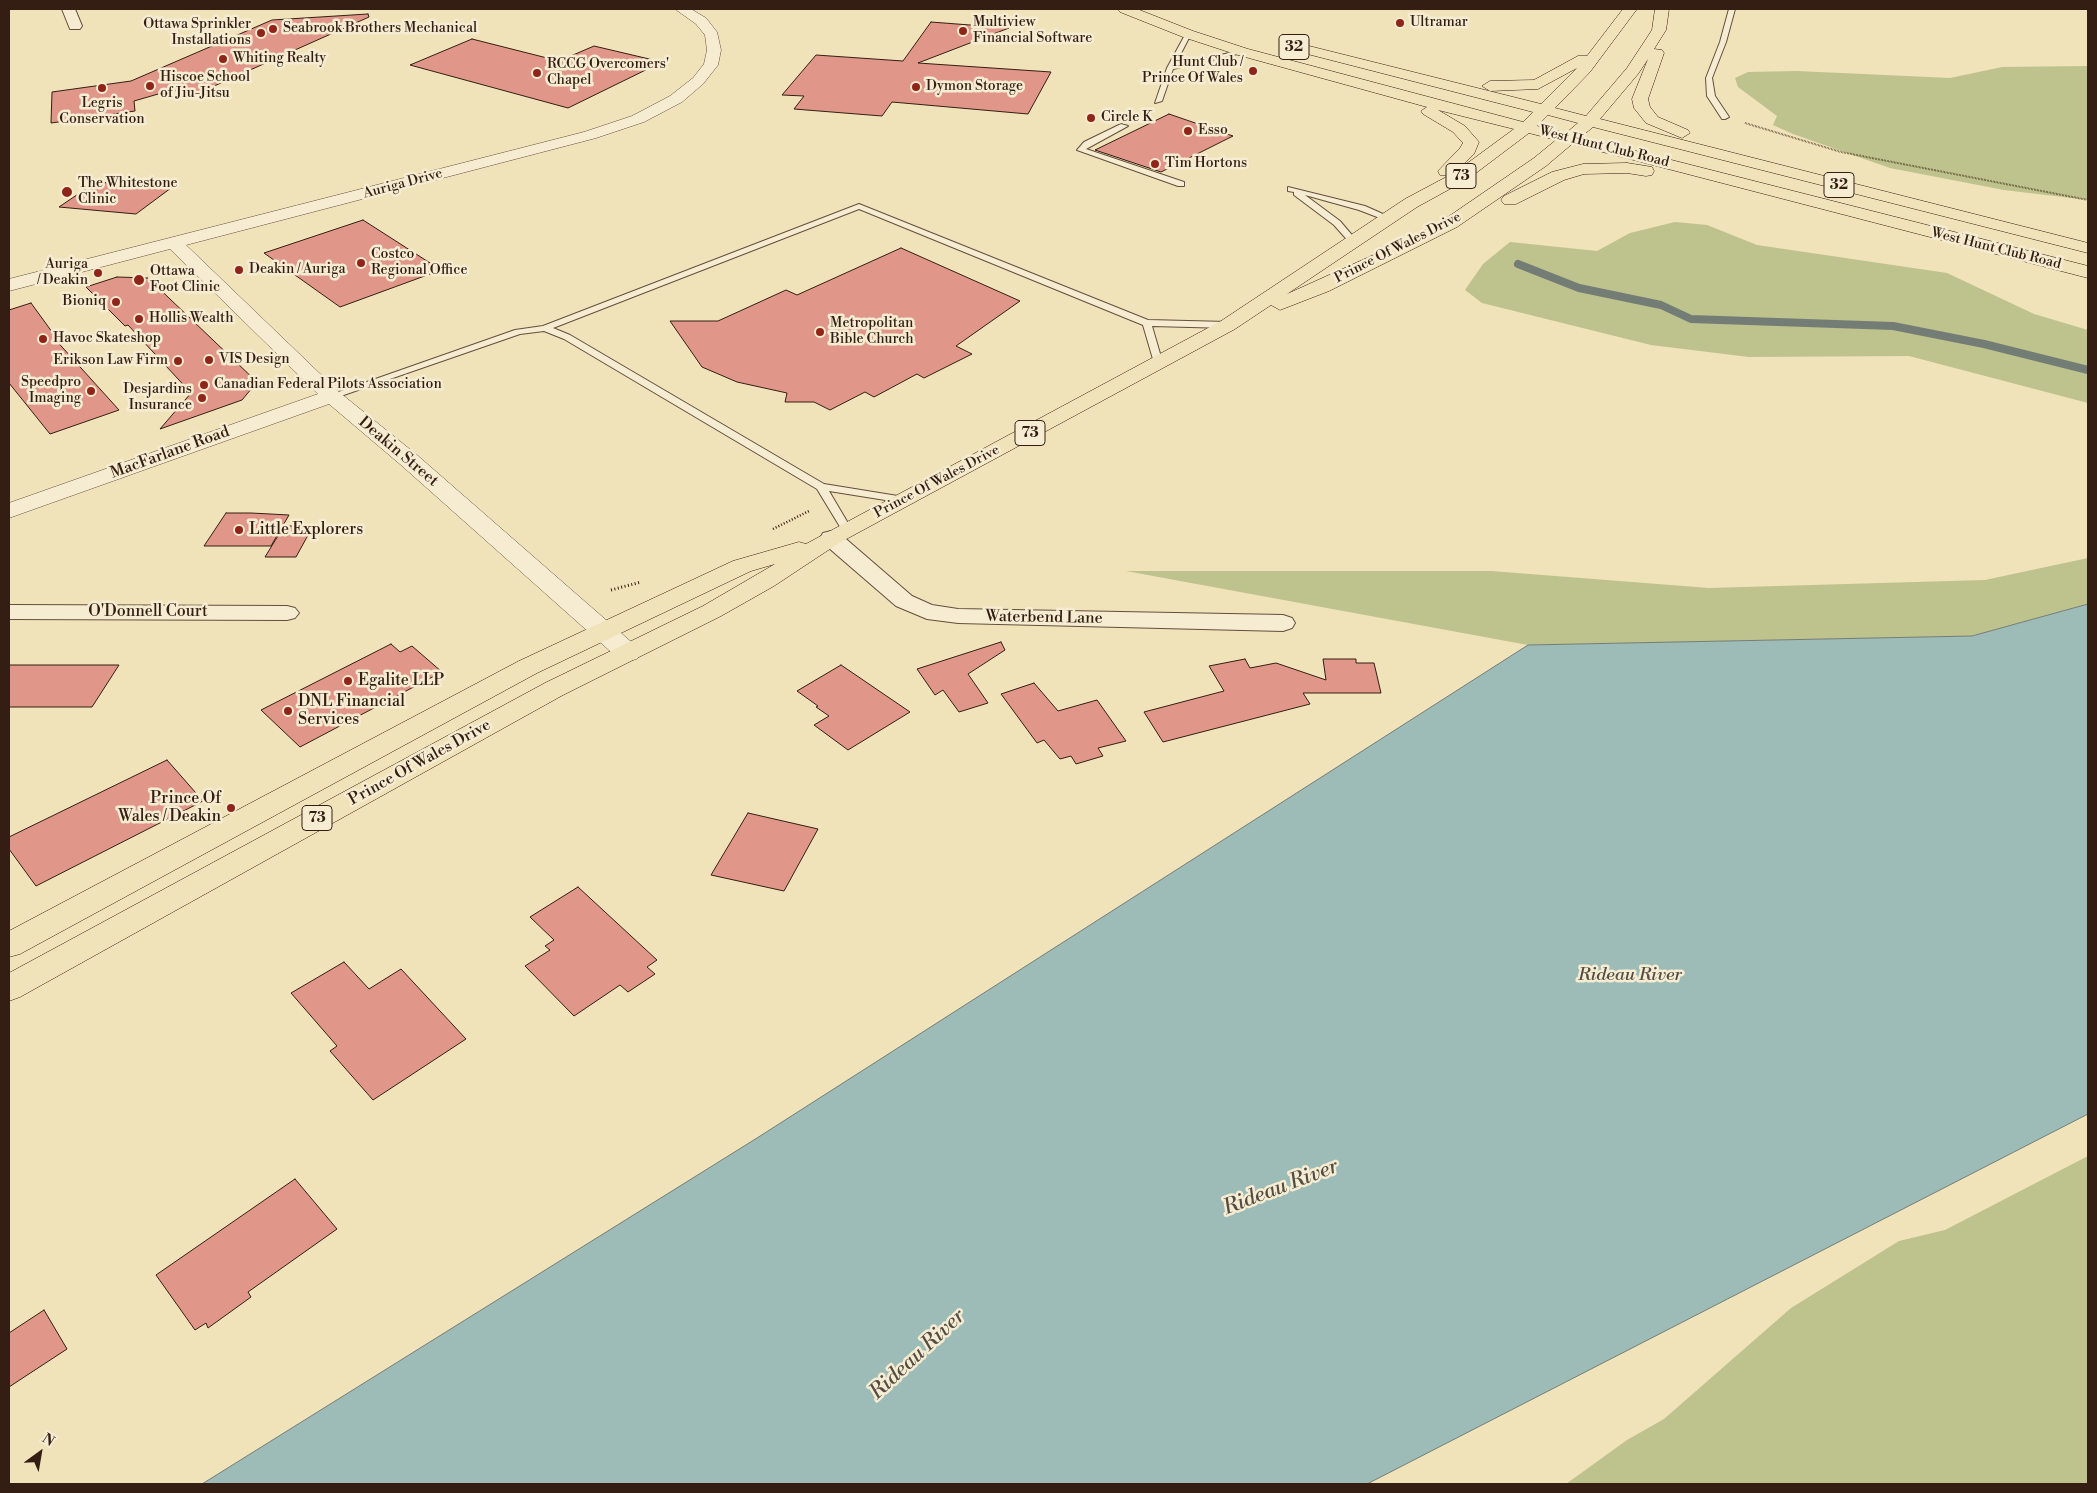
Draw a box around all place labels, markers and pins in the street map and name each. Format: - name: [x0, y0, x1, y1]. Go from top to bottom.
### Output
- place label: Multiview Financial Software: [973, 15, 1092, 48]
- place label: Ultramar: [1410, 15, 1468, 31]
- place label: Ottawa Sprinkler Installations: [143, 17, 251, 49]
- marker: Ultramar: [1394, 17, 1406, 29]
- place label: Seabrook Brothers Mechanical: [283, 21, 477, 37]
- marker: Seabrook Brothers Mechanical: [267, 23, 279, 35]
- marker: Multiview Financial Software: [957, 25, 969, 37]
- marker: Ottawa Sprinkler Installations: [255, 27, 267, 39]
- place label: Whiting Realty: [233, 51, 326, 67]
- marker: Whiting Realty: [217, 53, 229, 65]
- place label: Hunt Club / Prince Of Wales: [1142, 55, 1243, 88]
- place label: RCCG Overcomers' Chapel: [547, 57, 669, 90]
- marker: Hunt Club / Prince Of Wales: [1247, 65, 1259, 77]
- marker: RCCG Overcomers' Chapel: [531, 67, 543, 79]
- place label: Hiscoe School of Jiu-Jitsu: [160, 70, 250, 102]
- place label: Dymon Storage: [926, 79, 1023, 95]
- marker: Hiscoe School of Jiu-Jitsu: [144, 80, 156, 92]
- marker: Dymon Storage: [910, 81, 922, 93]
- marker: Legris Conservation: [96, 82, 108, 94]
- place label: Legris Conservation: [59, 96, 145, 128]
- place label: Circle K: [1101, 110, 1152, 126]
- marker: Circle K: [1085, 112, 1097, 124]
- place label: Esso: [1198, 123, 1228, 139]
- marker: Esso: [1182, 125, 1194, 137]
- place label: Tim Hortons: [1165, 156, 1247, 172]
- marker: Tim Hortons: [1149, 158, 1161, 170]
- place label: The Whitestone Clinic: [78, 176, 178, 208]
- marker: The Whitestone Clinic: [60, 185, 74, 199]
- place label: Costco Regional Office: [371, 247, 467, 280]
- place label: Auriga / Deakin: [37, 257, 88, 290]
- marker: Costco Regional Office: [355, 257, 367, 269]
- place label: Deakin / Auriga: [249, 262, 345, 278]
- place label: Ottawa Foot Clinic: [150, 264, 220, 296]
- marker: Deakin / Auriga: [233, 264, 245, 276]
- marker: Auriga / Deakin: [92, 267, 104, 279]
- marker: Ottawa Foot Clinic: [132, 273, 146, 287]
- place label: Bioniq: [63, 294, 106, 310]
- marker: Bioniq: [110, 296, 122, 308]
- place label: Hollis Wealth: [149, 311, 234, 327]
- marker: Hollis Wealth: [133, 313, 145, 325]
- place label: Metropolitan Bible Church: [830, 316, 914, 348]
- marker: Metropolitan Bible Church: [814, 326, 826, 338]
- place label: Havoc Skateshop: [53, 331, 161, 347]
- marker: Havoc Skateshop: [37, 333, 49, 345]
- place label: VIS Design: [219, 352, 290, 368]
- place label: Erikson Law Firm: [53, 353, 168, 369]
- marker: VIS Design: [203, 354, 215, 366]
- marker: Erikson Law Firm: [172, 355, 184, 367]
- place label: Speedpro Imaging: [21, 375, 81, 408]
- place label: Canadian Federal Pilots Association: [214, 377, 442, 393]
- marker: Canadian Federal Pilots Association: [198, 379, 210, 391]
- place label: Desjardins Insurance: [123, 382, 192, 414]
- marker: Speedpro Imaging: [85, 385, 97, 397]
- marker: Desjardins Insurance: [196, 392, 208, 404]
- place label: Little Explorers: [249, 520, 363, 540]
- marker: Little Explorers: [233, 524, 245, 536]
- place label: Egalite LLP: [358, 671, 444, 691]
- marker: Egalite LLP: [342, 675, 354, 687]
- place label: DNL Financial Services: [298, 692, 405, 730]
- marker: DNL Financial Services: [282, 705, 294, 717]
- place label: Prince Of Wales / Deakin: [118, 789, 221, 827]
- marker: Prince Of Wales / Deakin: [225, 802, 237, 814]

